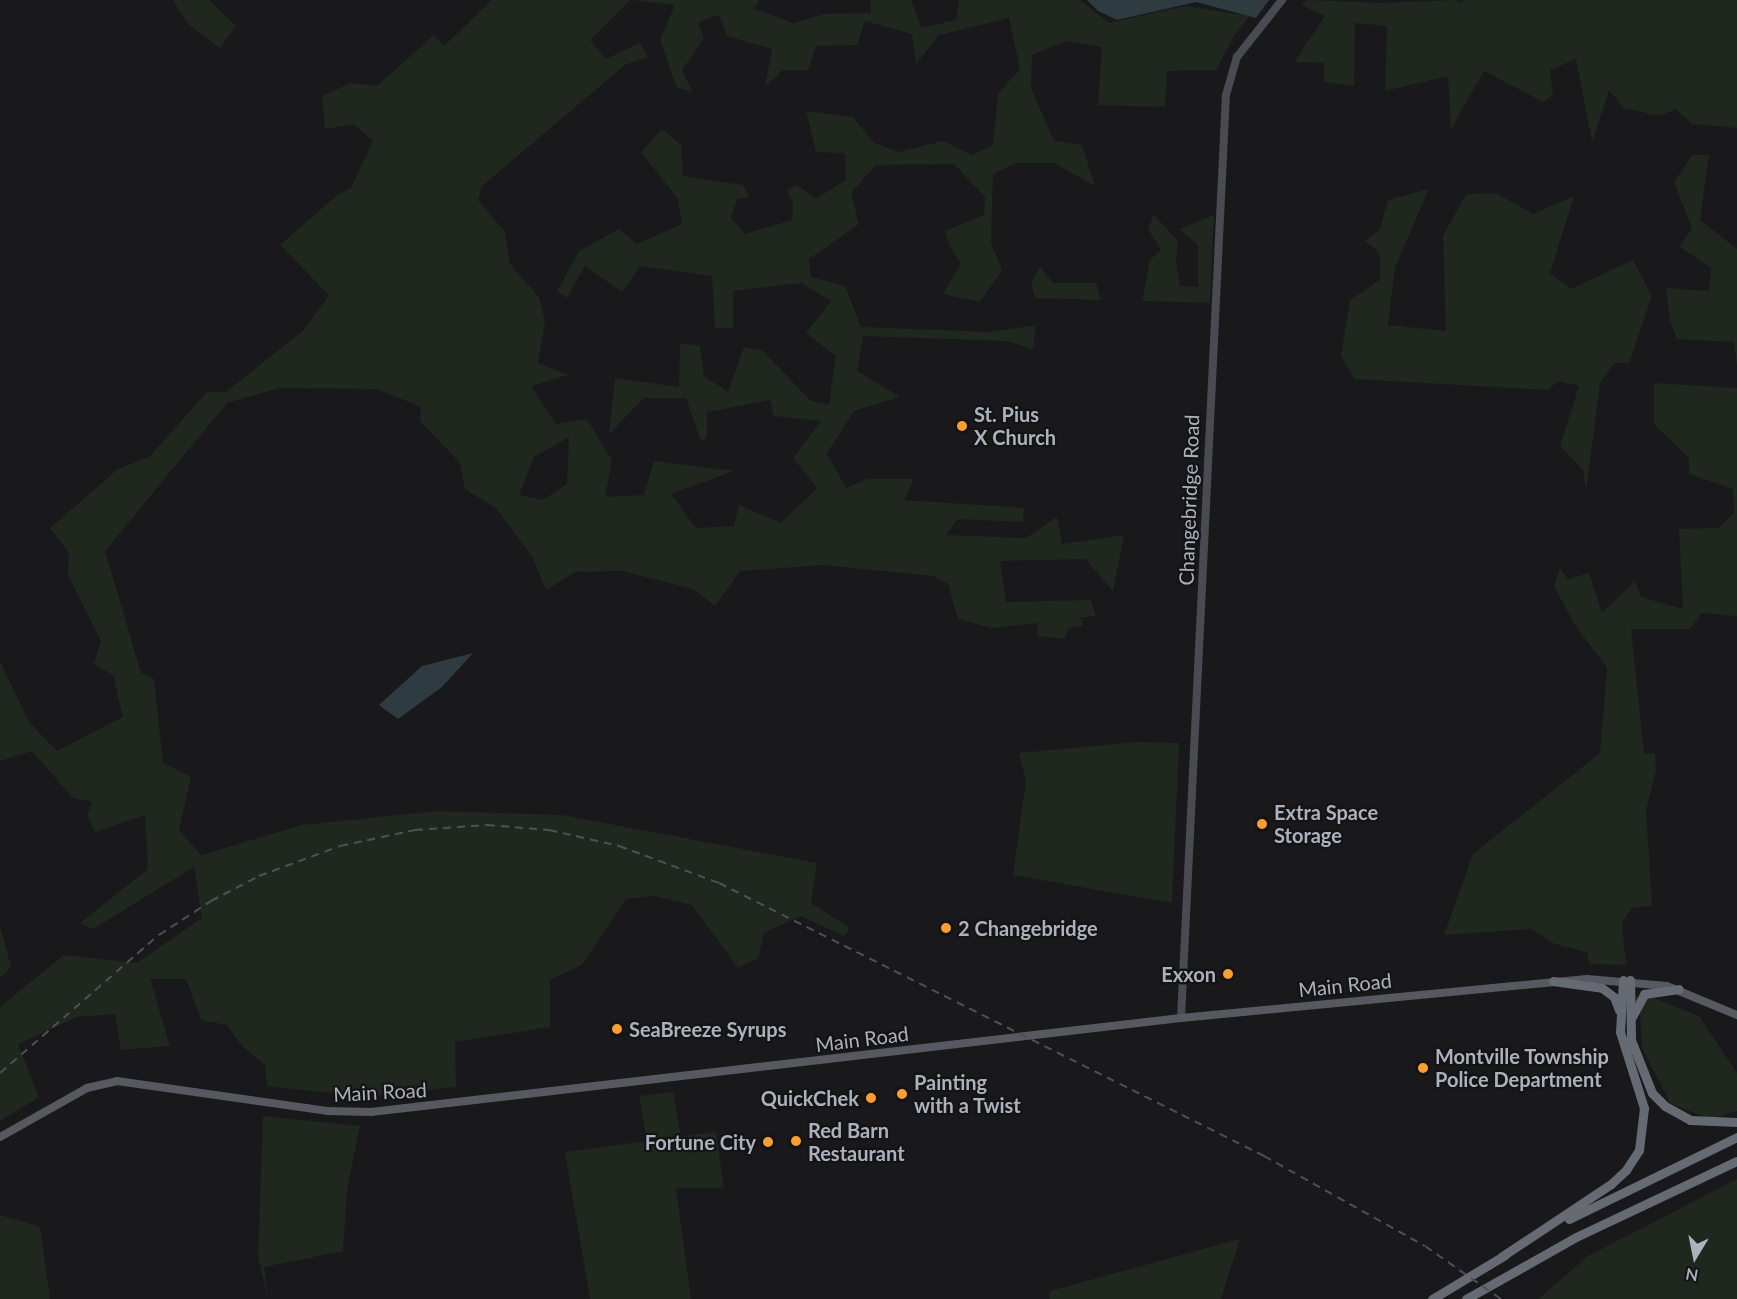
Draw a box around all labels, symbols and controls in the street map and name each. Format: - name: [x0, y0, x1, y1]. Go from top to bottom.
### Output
- place label: St. Pius X Church: [974, 402, 1056, 449]
- street label: Changebridge Road: [1174, 414, 1204, 586]
- marker: St. Pius X Church: [955, 419, 969, 433]
- place label: Extra Space Storage: [1274, 801, 1378, 848]
- marker: Extra Space Storage: [1255, 817, 1269, 831]
- place label: 2 Changebridge: [958, 916, 1098, 940]
- marker: 2 Changebridge: [939, 921, 953, 935]
- place label: Exxon: [1161, 962, 1216, 986]
- marker: Exxon: [1221, 967, 1235, 981]
- street label: Main Road: [1297, 968, 1393, 1002]
- place label: SeaBreeze Syrups: [629, 1017, 787, 1041]
- street label: Main Road: [814, 1021, 910, 1057]
- marker: SeaBreeze Syrups: [610, 1022, 624, 1036]
- place label: Montville Township Police Department: [1435, 1044, 1610, 1091]
- marker: Montville Township Police Department: [1416, 1061, 1430, 1075]
- place label: Painting with a Twist: [914, 1070, 1021, 1117]
- street label: Main Road: [333, 1078, 427, 1106]
- place label: QuickChek: [761, 1086, 859, 1110]
- marker: Painting with a Twist: [895, 1087, 909, 1101]
- marker: QuickChek: [864, 1091, 878, 1105]
- place label: Red Barn Restaurant: [808, 1118, 905, 1165]
- place label: Fortune City: [645, 1130, 756, 1154]
- marker: Red Barn Restaurant: [789, 1134, 803, 1148]
- marker: Fortune City: [761, 1135, 775, 1149]
- north arrow: [1665, 1227, 1725, 1287]
- text: N: [1684, 1265, 1700, 1286]

